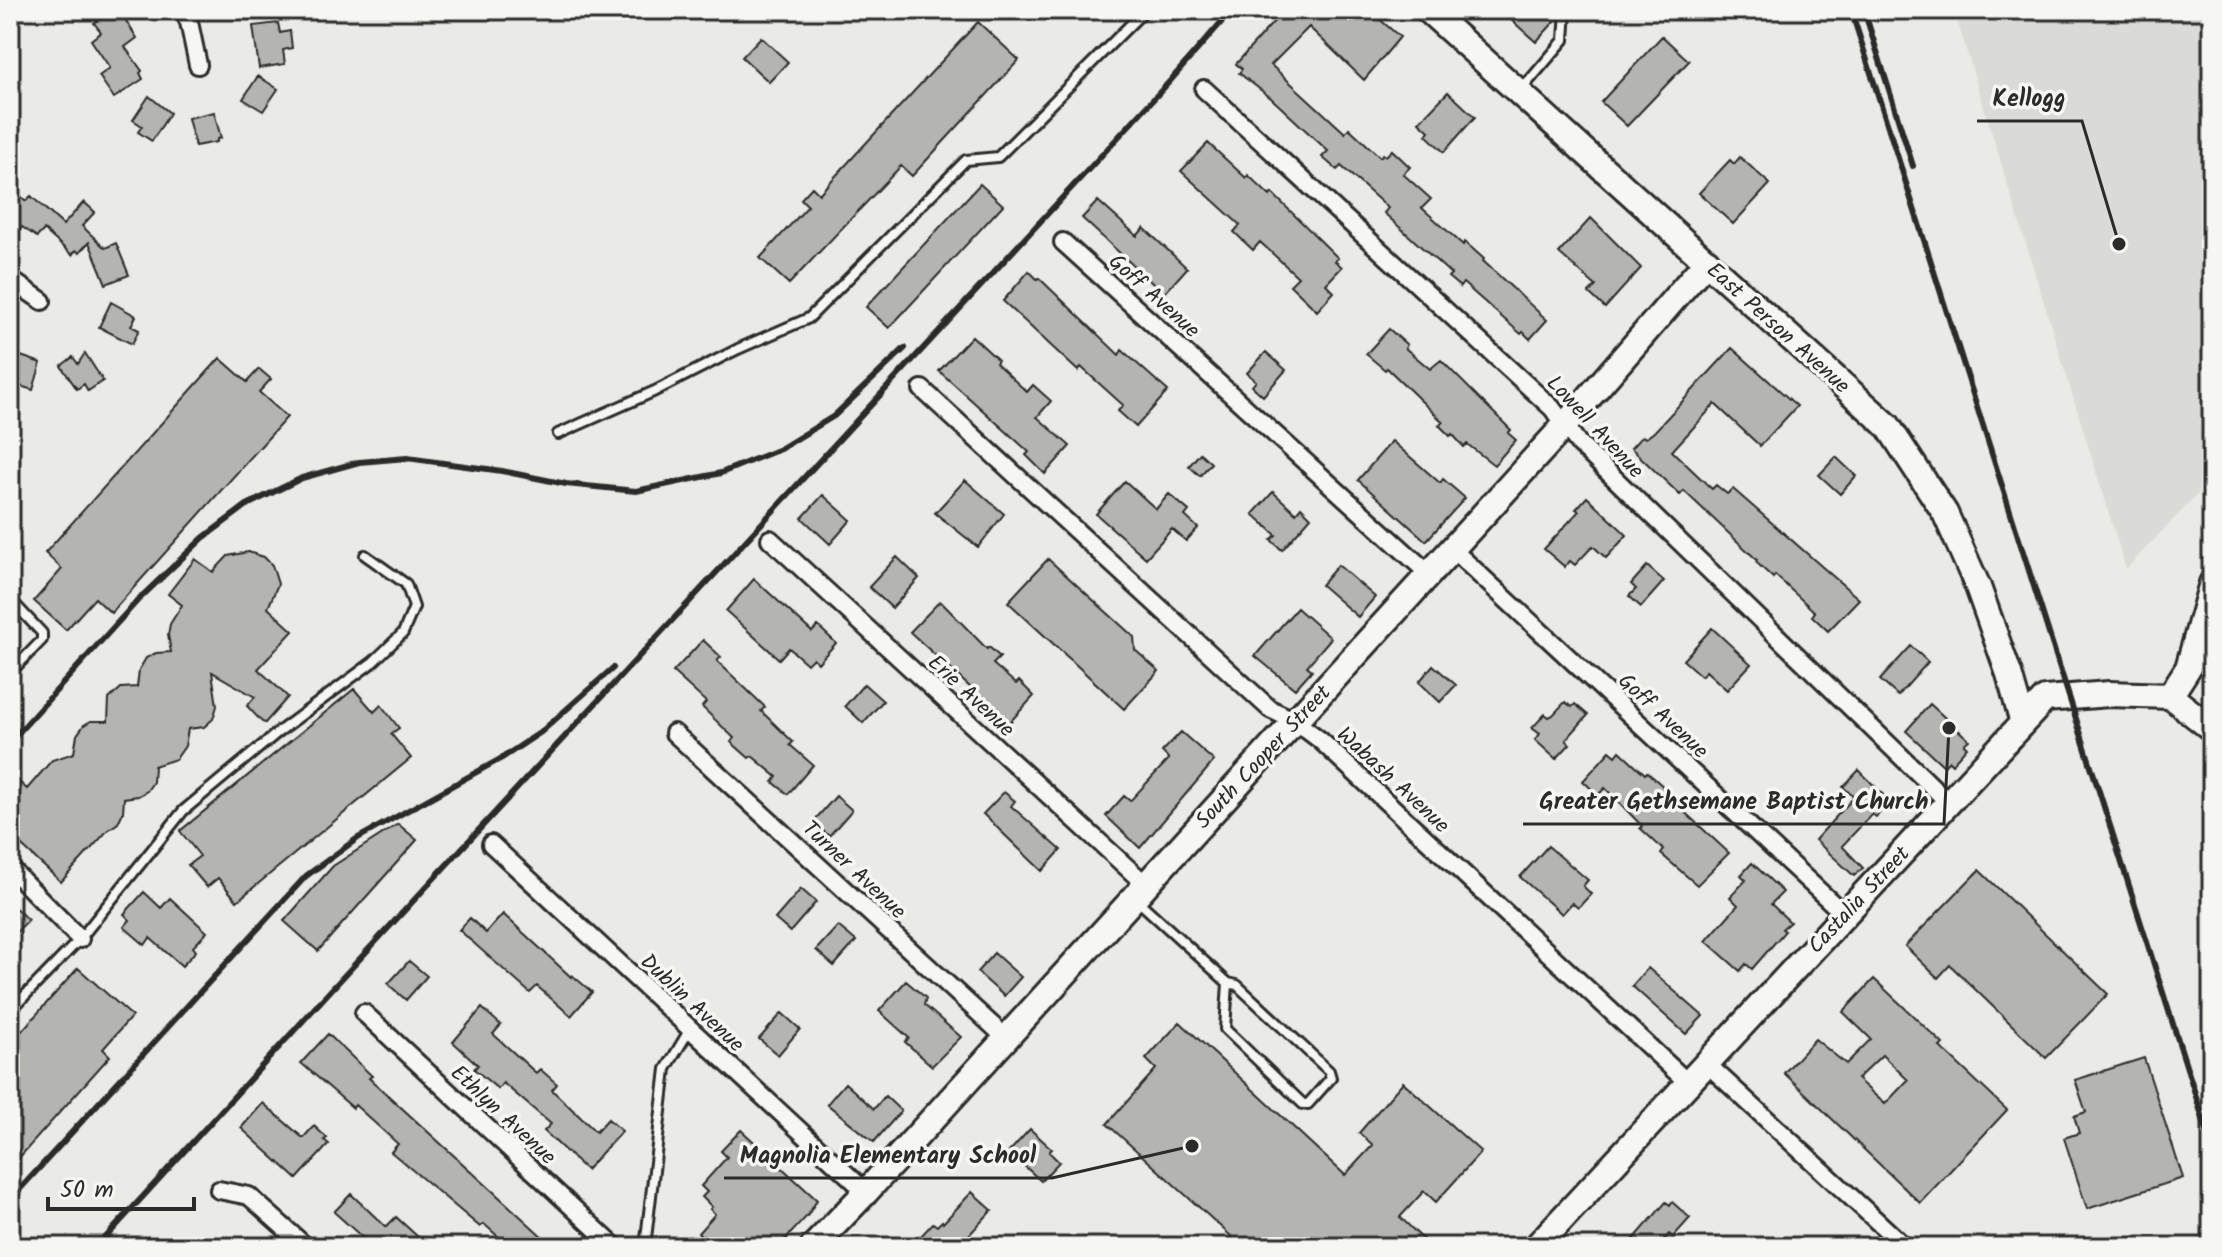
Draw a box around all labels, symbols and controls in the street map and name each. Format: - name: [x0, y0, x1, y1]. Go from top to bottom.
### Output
- callout: Kellogg: [1977, 73, 2082, 121]
- text: Kellogg: [1993, 80, 2065, 119]
- street label: Goff Avenue: [1099, 246, 1207, 348]
- street label: East Person Avenue: [1697, 254, 1857, 403]
- street label: Lowell Avenue: [1537, 368, 1652, 488]
- street label: Erie Avenue: [919, 647, 1022, 747]
- street label: Goff Avenue: [1609, 665, 1716, 768]
- street label: South Cooper Street: [1187, 677, 1341, 838]
- street label: Wabash Avenue: [1328, 719, 1457, 843]
- callout: Greater Gethsemane Baptist Church: [1523, 776, 1944, 824]
- text: Greater Gethsemane Baptist Church: [1539, 783, 1929, 822]
- street label: Turner Avenue: [793, 813, 914, 929]
- street label: Castalia Street: [1800, 838, 1920, 963]
- street label: Dublin Avenue: [631, 946, 752, 1062]
- street label: Ethlyn Avenue: [441, 1057, 563, 1174]
- callout: Magnolia Elementary School: [724, 1130, 1052, 1178]
- text: Magnolia Elementary School: [740, 1137, 1037, 1176]
- scale bar: [48, 1161, 194, 1211]
- text: 50 m: [60, 1171, 114, 1210]

